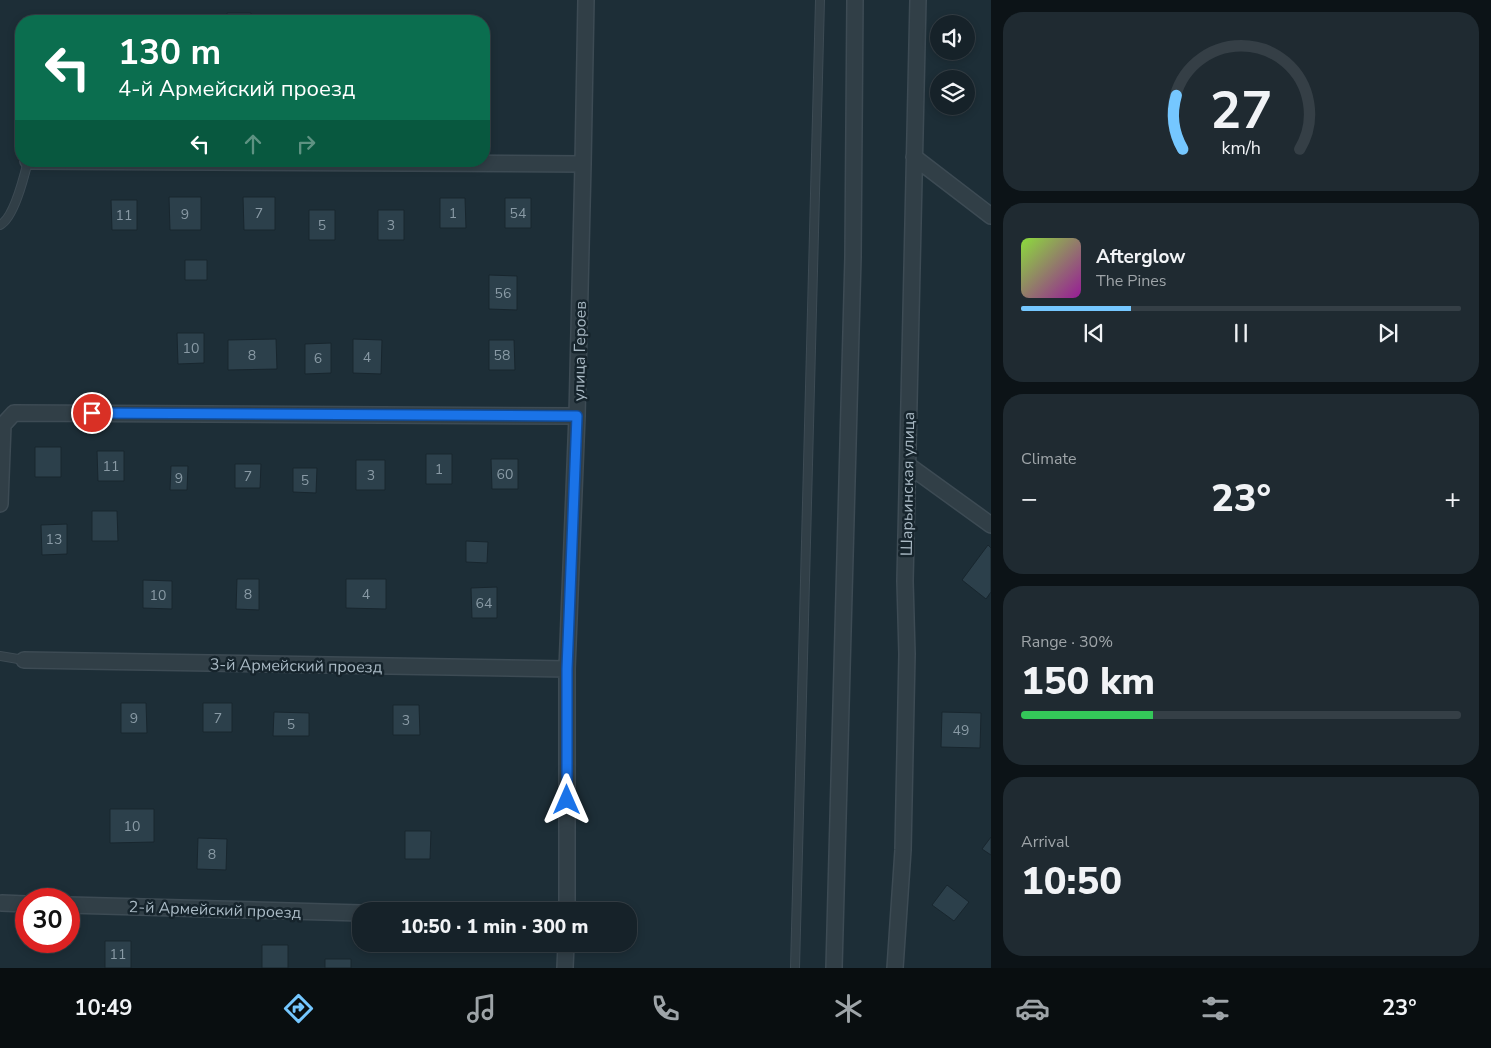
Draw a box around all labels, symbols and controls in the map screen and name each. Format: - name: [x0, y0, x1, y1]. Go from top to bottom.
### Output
- map controls: [930, 15, 975, 115]
- button: sound: [930, 15, 975, 60]
- text: 130 m: [118, 29, 221, 76]
- icon: left: [35, 35, 100, 100]
- button: layers: [930, 70, 975, 115]
- text: 4-й Армейский проезд: [118, 74, 355, 104]
- text: 27: [1210, 75, 1272, 146]
- icon: left: [186, 130, 214, 158]
- icon: ahead: [239, 130, 267, 158]
- icon: right: [292, 130, 320, 158]
- text: km/h: [1221, 136, 1261, 160]
- house number: 7: [255, 204, 263, 223]
- house number: 1: [449, 204, 457, 223]
- house number: 54: [510, 204, 526, 223]
- house number: 9: [181, 205, 189, 224]
- house number: 11: [116, 206, 132, 225]
- house number: 5: [318, 216, 326, 235]
- house number: 3: [387, 216, 395, 235]
- text: Afterglow: [1096, 244, 1186, 270]
- text: The Pines: [1096, 270, 1166, 292]
- house number: 56: [495, 284, 511, 303]
- street label: улица Героев: [568, 301, 592, 401]
- icon: previous: [1080, 319, 1108, 347]
- icon: pause: [1227, 319, 1255, 347]
- icon: next: [1374, 319, 1402, 347]
- house number: 10: [183, 339, 199, 358]
- house number: 8: [248, 346, 256, 365]
- house number: 58: [494, 346, 510, 365]
- house number: 4: [363, 348, 371, 367]
- house number: 6: [314, 349, 322, 368]
- pin: [71, 392, 113, 434]
- icon: arrive: [78, 399, 106, 427]
- street label: Шарьинская улица: [896, 412, 920, 556]
- text: Climate: [1021, 448, 1076, 470]
- house number: 11: [103, 457, 119, 476]
- house number: 1: [435, 460, 443, 479]
- house number: 60: [497, 465, 513, 484]
- house number: 3: [367, 466, 375, 485]
- house number: 7: [244, 467, 252, 486]
- house number: 9: [175, 469, 183, 488]
- house number: 5: [301, 471, 309, 490]
- text: 23°: [1211, 473, 1271, 524]
- text: −: [1021, 480, 1038, 518]
- text: +: [1444, 480, 1461, 518]
- house number: 13: [46, 530, 62, 549]
- house number: 8: [244, 585, 252, 604]
- house number: 4: [362, 585, 370, 604]
- house number: 10: [150, 586, 166, 605]
- house number: 64: [476, 594, 492, 613]
- text: Range · 30%: [1021, 631, 1113, 653]
- street label: 3-й Армейский проезд: [210, 653, 383, 679]
- text: 150 km: [1021, 656, 1155, 707]
- house number: 9: [130, 709, 138, 728]
- house number: 7: [214, 709, 222, 728]
- house number: 3: [402, 711, 410, 730]
- house number: 5: [287, 715, 295, 734]
- house number: 49: [953, 721, 969, 740]
- position arrow: [540, 773, 592, 825]
- house number: 10: [124, 817, 140, 836]
- text: Arrival: [1021, 831, 1069, 853]
- house number: 8: [208, 845, 216, 864]
- text: 10:50: [1021, 856, 1122, 907]
- speed limit sign: 30: [15, 888, 80, 953]
- street label: 2-й Армейский проезд: [128, 896, 302, 924]
- text: 10:50 · 1 min · 300 m: [401, 914, 588, 940]
- house number: 11: [110, 945, 126, 964]
- icon: directions: [281, 991, 316, 1026]
- icon: music: [464, 991, 499, 1026]
- icon: phone: [648, 991, 683, 1026]
- icon: climate: [831, 991, 866, 1026]
- icon: car: [1015, 991, 1050, 1026]
- icon: filters: [1198, 991, 1233, 1026]
- text: 10:49: [74, 993, 133, 1023]
- text: 23°: [1382, 993, 1417, 1023]

